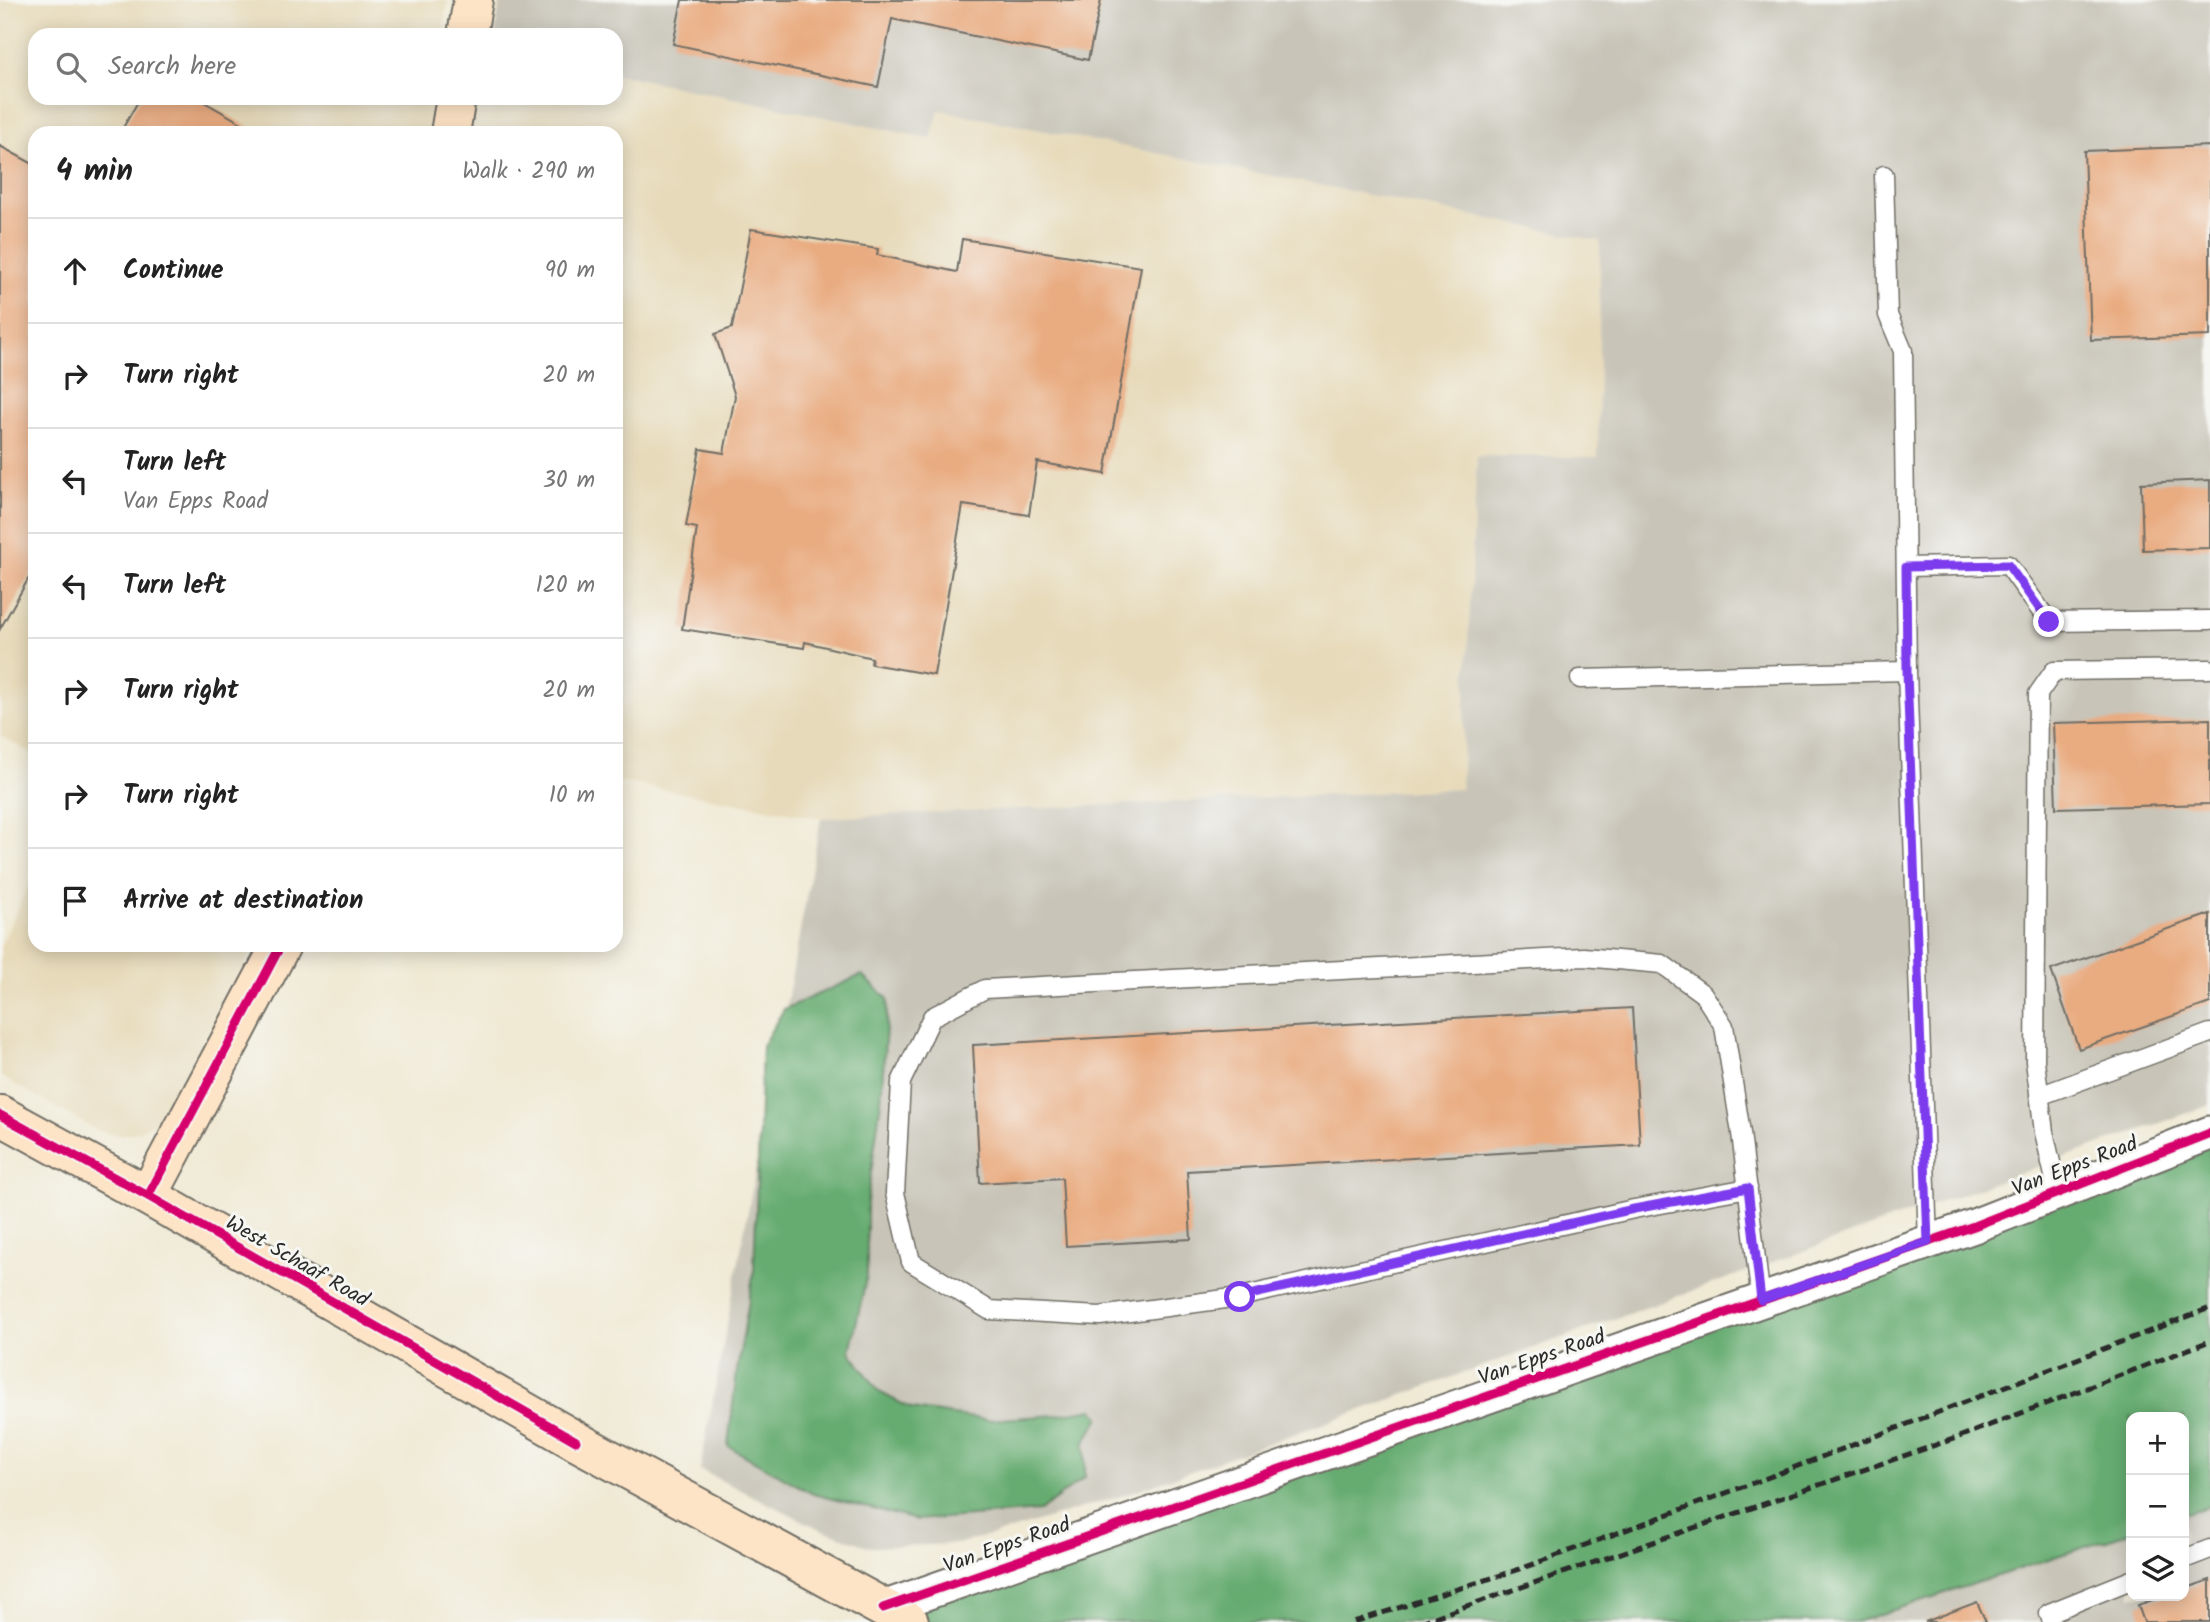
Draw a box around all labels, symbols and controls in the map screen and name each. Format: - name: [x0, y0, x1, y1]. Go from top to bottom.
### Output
- search box: [28, 28, 623, 105]
- text: Search here: [108, 46, 236, 88]
- icon: search: [52, 48, 90, 86]
- text: 4 min: [56, 148, 133, 196]
- text: Walk · 290 m: [462, 154, 595, 190]
- text: Continue: [123, 250, 224, 292]
- icon: ahead: [56, 252, 94, 290]
- text: 90 m: [545, 253, 595, 289]
- text: Turn right: [123, 355, 239, 397]
- icon: right: [56, 357, 94, 395]
- text: 20 m: [543, 358, 595, 394]
- text: Turn left: [123, 442, 226, 484]
- icon: left: [56, 462, 94, 500]
- text: 30 m: [543, 463, 595, 499]
- text: Van Epps Road: [123, 484, 268, 520]
- text: Turn left: [123, 565, 226, 607]
- icon: left: [56, 567, 94, 605]
- text: 120 m: [535, 568, 595, 604]
- route end: [2033, 606, 2064, 637]
- text: Turn right: [123, 670, 239, 712]
- icon: right: [56, 672, 94, 710]
- text: 20 m: [543, 673, 595, 709]
- text: Turn right: [123, 775, 239, 817]
- icon: right: [56, 777, 94, 815]
- text: 10 m: [549, 778, 595, 814]
- text: Arrive at destination: [123, 880, 363, 922]
- icon: arrive: [56, 882, 94, 920]
- street label: Van Epps Road: [2007, 1128, 2143, 1206]
- street label: West Schaaf Road: [219, 1207, 376, 1317]
- route start: [1224, 1281, 1255, 1312]
- street label: Van Epps Road: [1474, 1321, 1610, 1395]
- map controls: [2126, 1412, 2189, 1601]
- button: +: [2126, 1412, 2189, 1475]
- button: −: [2126, 1475, 2189, 1538]
- street label: Van Epps Road: [939, 1509, 1075, 1583]
- button: layers: [2126, 1538, 2189, 1601]

